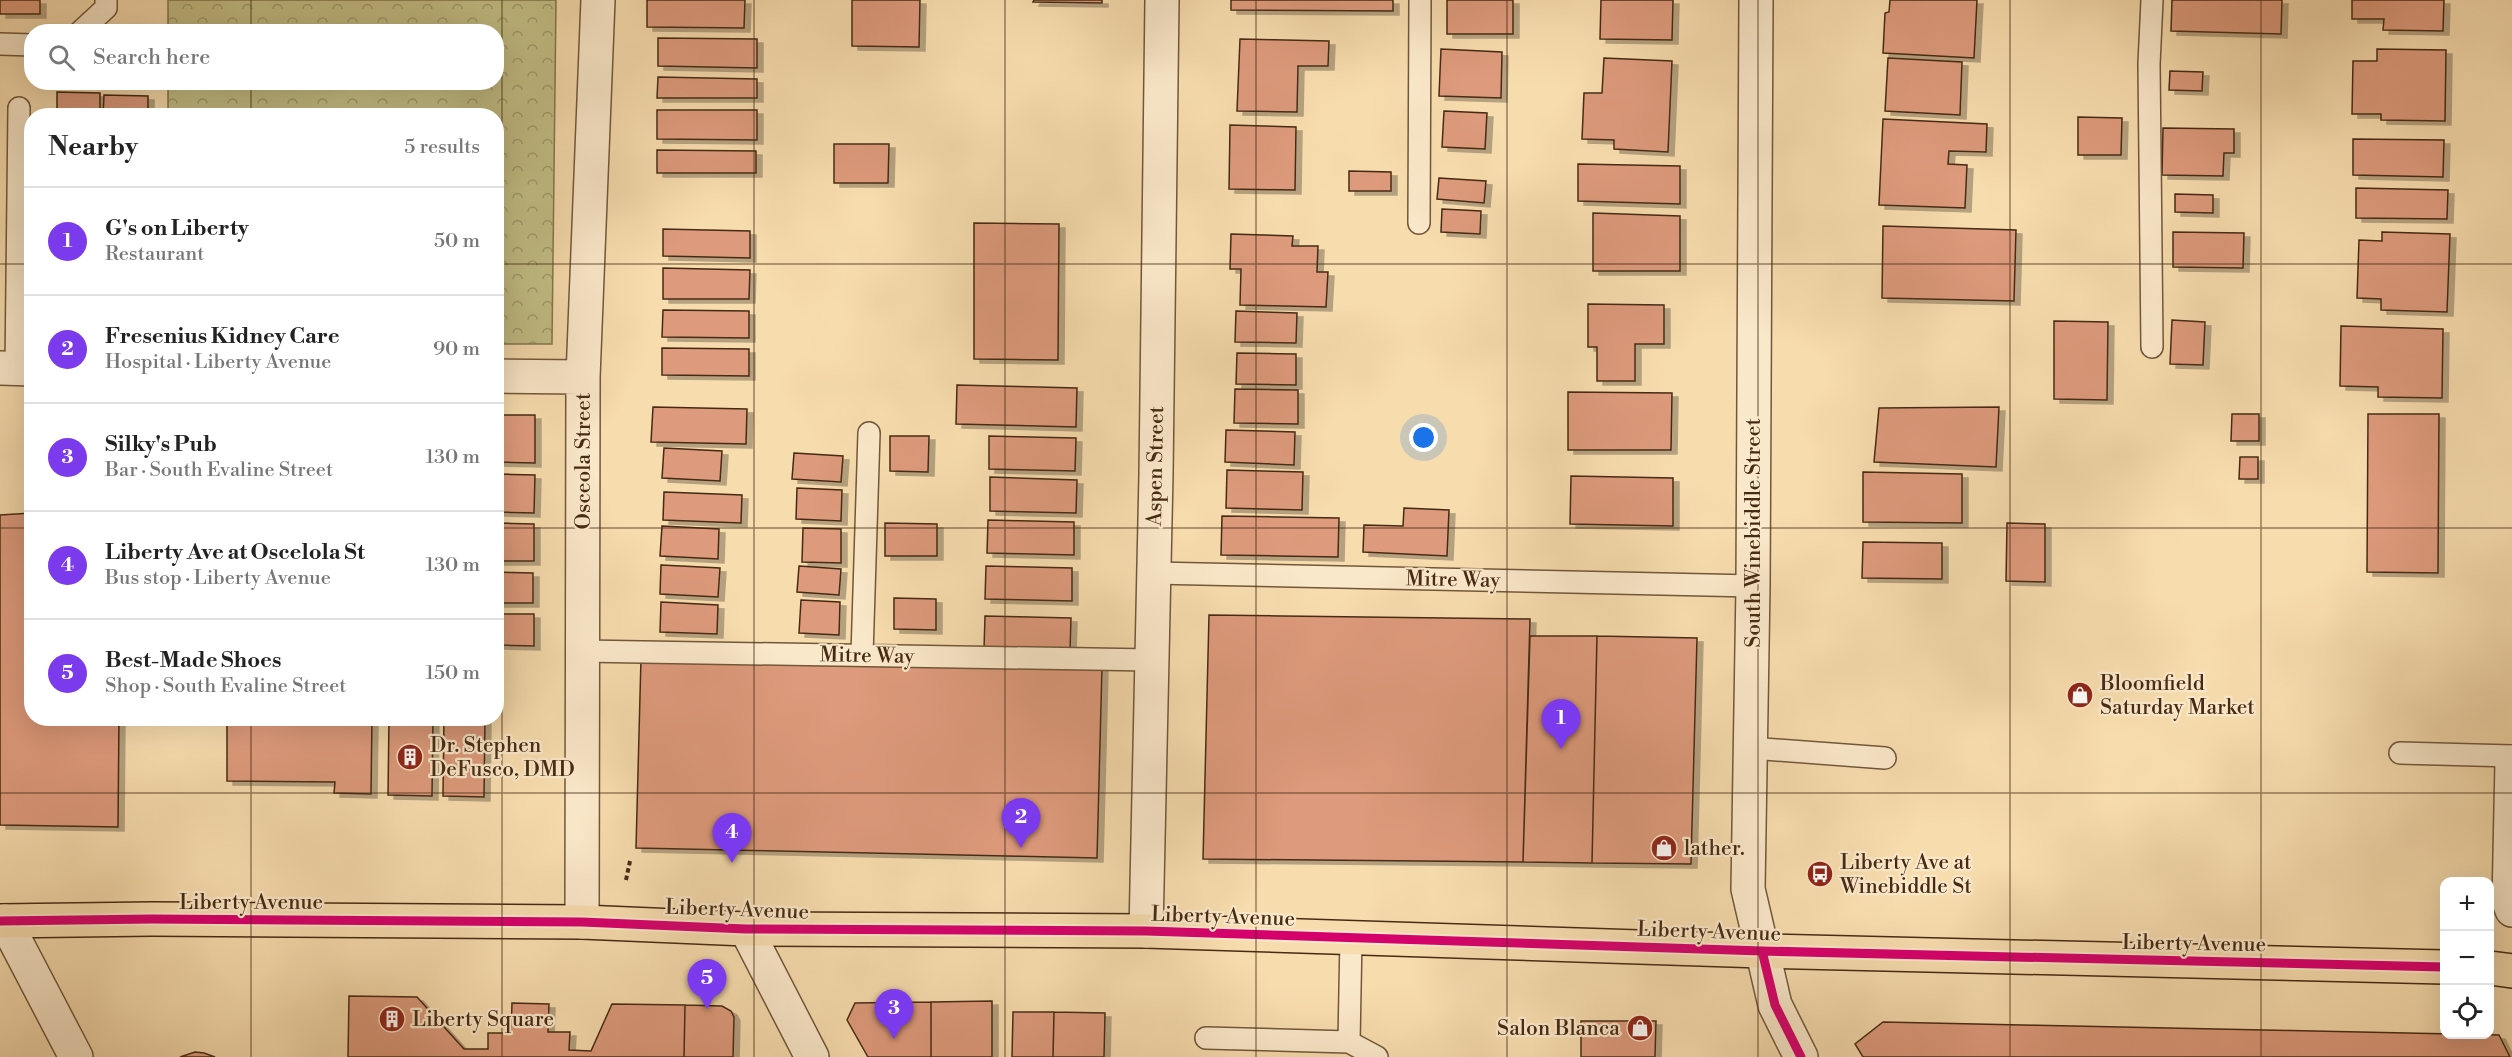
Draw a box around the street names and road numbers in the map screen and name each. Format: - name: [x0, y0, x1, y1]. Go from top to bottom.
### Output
- street label: Osceola Street: [571, 392, 597, 529]
- street label: Aspen Street: [1142, 405, 1170, 527]
- street label: South Winebiddle Street: [1741, 418, 1767, 648]
- street label: Mitre Way: [1405, 566, 1501, 594]
- street label: Mitre Way: [819, 642, 915, 670]
- street label: Liberty Avenue: [179, 890, 323, 916]
- street label: Liberty Avenue: [664, 894, 809, 926]
- street label: Liberty Avenue: [1150, 901, 1295, 933]
- street label: Liberty Avenue: [1636, 916, 1781, 948]
- street label: Liberty Avenue: [2122, 930, 2266, 958]

